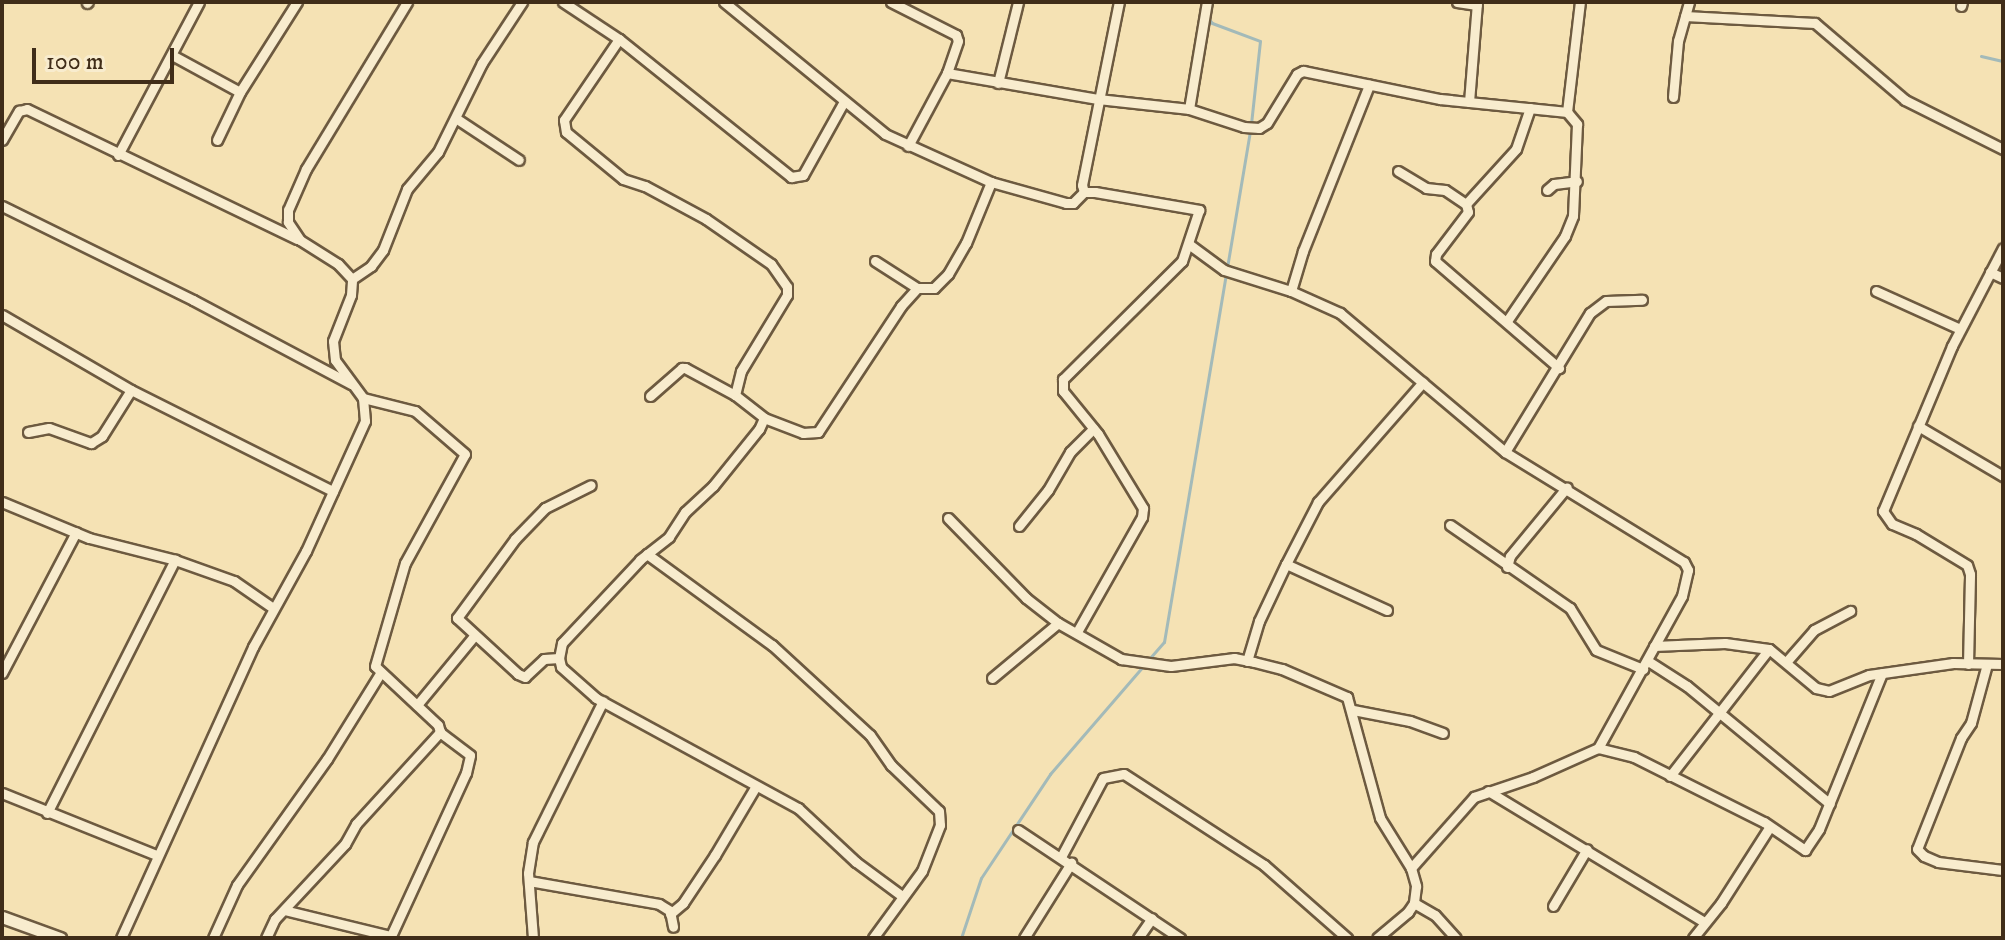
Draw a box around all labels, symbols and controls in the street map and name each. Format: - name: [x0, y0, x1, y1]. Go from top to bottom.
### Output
- scale bar: [36, 32, 178, 82]
- text: 100 m: [46, 47, 104, 77]

